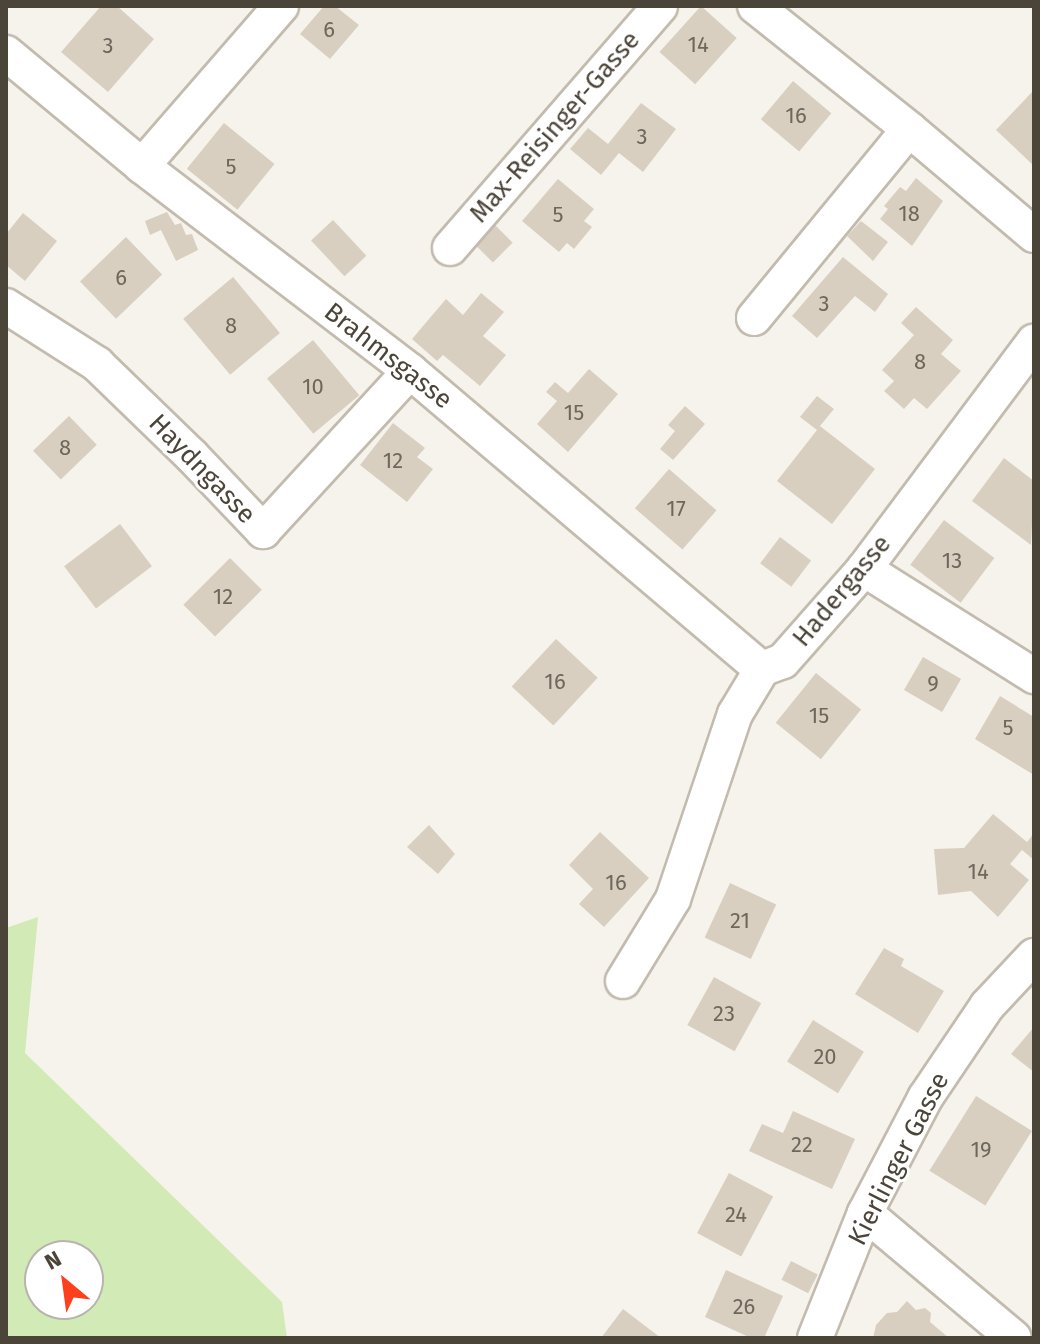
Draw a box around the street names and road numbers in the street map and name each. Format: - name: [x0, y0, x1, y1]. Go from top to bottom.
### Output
- street label: Max-Reisinger-Gasse: [463, 25, 647, 229]
- street label: Brahmsgasse: [318, 296, 458, 416]
- street label: Haydngasse: [142, 408, 262, 530]
- street label: Hadergasse: [786, 529, 898, 653]
- street label: Kierlinger Gasse: [842, 1067, 956, 1251]

